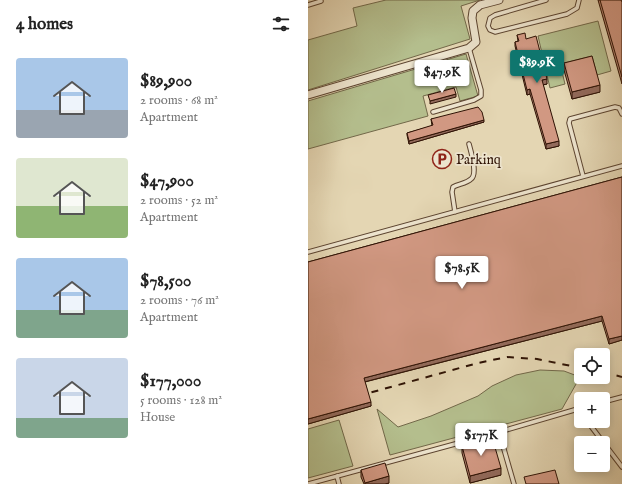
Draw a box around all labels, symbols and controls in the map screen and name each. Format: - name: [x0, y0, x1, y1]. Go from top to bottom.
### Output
- icon: filters: [270, 13, 292, 35]
- text: 4 homes: [16, 14, 73, 35]
- pin: $89.9K: [504, 50, 570, 84]
- text: $89.9K: [519, 54, 555, 71]
- pin: $47.9K: [409, 60, 475, 94]
- text: $47.9K: [423, 64, 461, 81]
- text: $89,900: [140, 71, 192, 92]
- icon: home: [48, 74, 96, 122]
- text: 2 rooms · 68 m²: [140, 92, 218, 109]
- text: Apartment: [140, 109, 198, 126]
- parking icon: Parkinq: [431, 148, 453, 170]
- place label: Parkinq: [456, 151, 502, 169]
- text: $47,900: [140, 171, 194, 192]
- icon: home: [48, 174, 96, 222]
- text: 2 rooms · 52 m²: [140, 192, 218, 209]
- text: Apartment: [140, 209, 198, 226]
- pin: $78.5K: [429, 256, 495, 290]
- text: $78.5K: [444, 260, 480, 277]
- text: $78,500: [140, 271, 191, 292]
- icon: home: [48, 274, 96, 322]
- text: 2 rooms · 76 m²: [140, 292, 219, 309]
- text: Apartment: [140, 309, 198, 326]
- map controls: [574, 348, 610, 472]
- button: locate: [574, 348, 610, 384]
- text: $177,000: [140, 371, 201, 392]
- icon: home: [48, 374, 96, 422]
- text: 5 rooms · 128 m²: [140, 392, 222, 409]
- button: +: [574, 392, 610, 428]
- text: House: [140, 409, 175, 426]
- pin: $177K: [453, 423, 509, 457]
- text: $177K: [464, 427, 498, 444]
- button: −: [574, 436, 610, 472]

